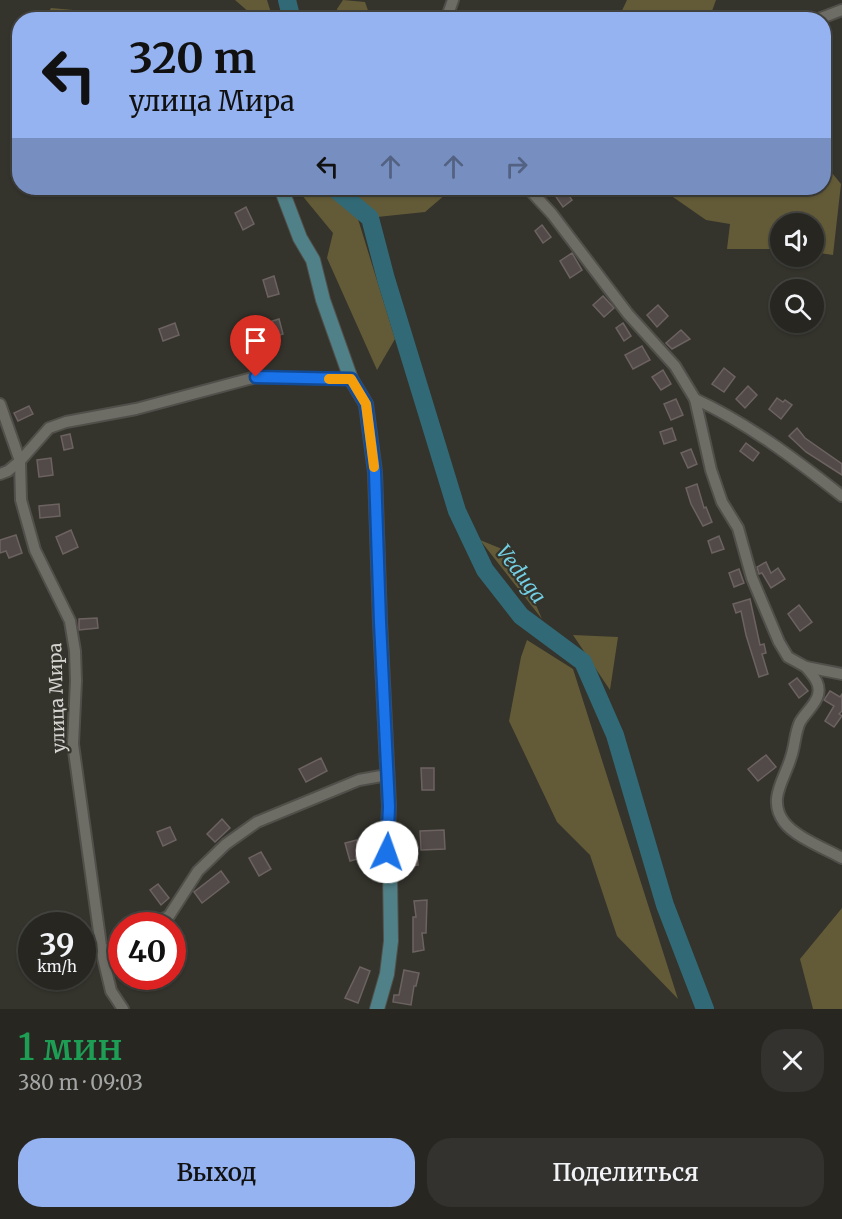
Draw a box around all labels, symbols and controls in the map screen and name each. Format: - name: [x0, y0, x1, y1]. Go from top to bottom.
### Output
- text: 320 m: [129, 32, 256, 84]
- icon: left: [30, 36, 108, 114]
- text: улица Мира: [129, 84, 295, 118]
- icon: left: [311, 150, 344, 183]
- icon: ahead: [374, 150, 407, 183]
- icon: ahead: [437, 150, 470, 183]
- icon: right: [500, 150, 533, 183]
- map controls: [770, 213, 824, 333]
- button: sound: [770, 213, 824, 267]
- button: search: [770, 279, 824, 333]
- pin: [230, 315, 281, 377]
- icon: arrive: [239, 324, 272, 357]
- water label: Veduga: [491, 539, 552, 608]
- street label: улица Мира: [43, 642, 70, 754]
- position arrow: [355, 820, 419, 884]
- speed limit sign: 40: [108, 912, 186, 990]
- text: 39: [40, 925, 74, 963]
- text: km/h: [37, 957, 77, 976]
- text: 1 мин: [18, 1025, 122, 1070]
- button: close: [761, 1029, 824, 1092]
- text: 380 m · 09:03: [18, 1070, 143, 1095]
- button: Выход: [18, 1138, 415, 1207]
- button: Поделиться: [427, 1138, 824, 1207]

